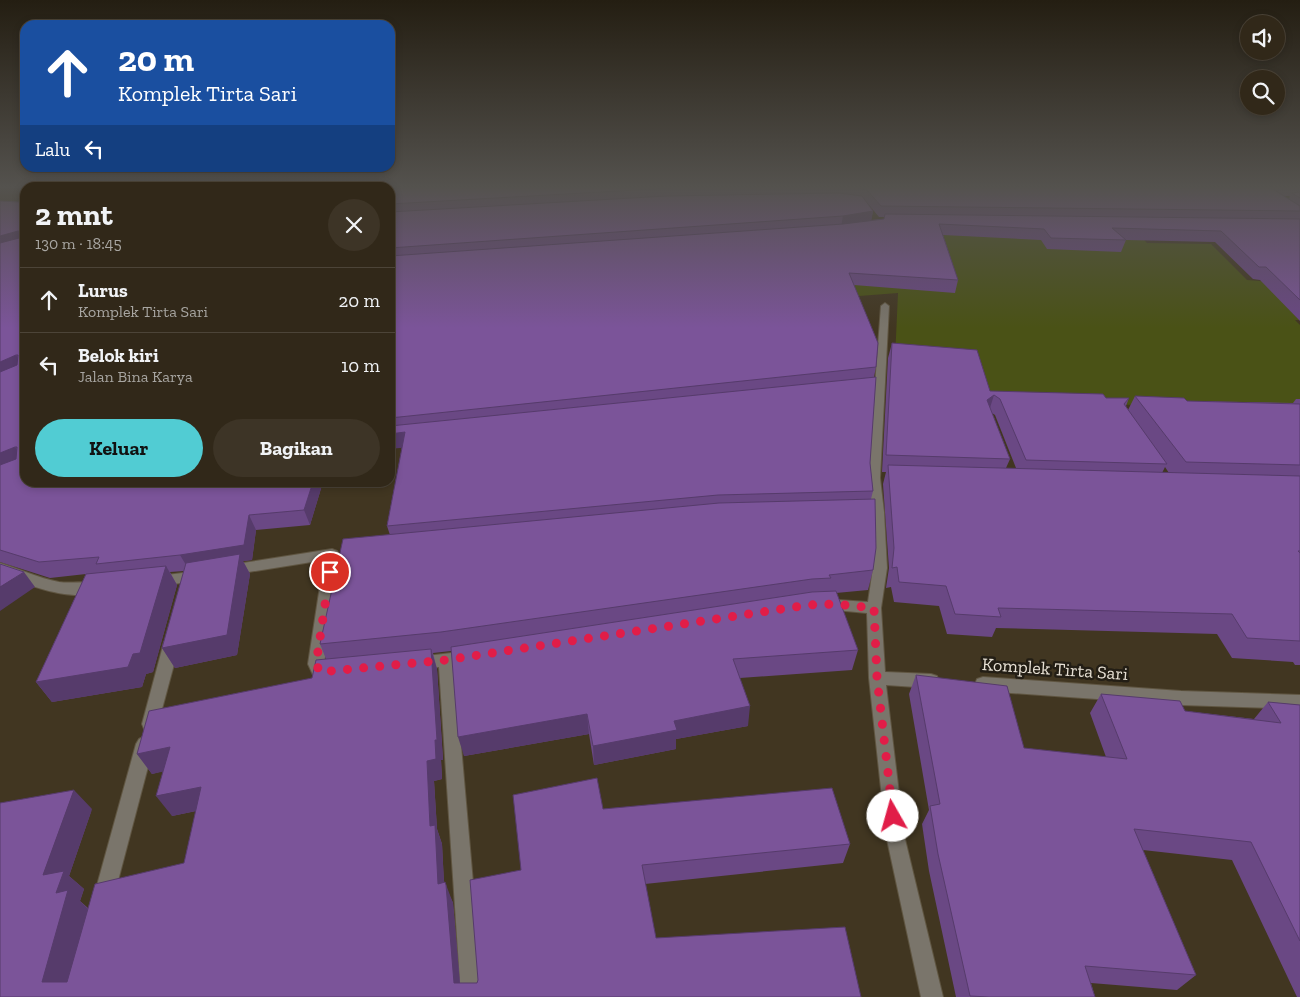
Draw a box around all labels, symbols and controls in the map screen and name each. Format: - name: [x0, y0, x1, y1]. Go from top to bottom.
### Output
- map controls: [1240, 15, 1285, 115]
- button: sound: [1240, 15, 1285, 60]
- text: 20 m: [118, 38, 194, 80]
- icon: ahead: [35, 40, 100, 105]
- button: search: [1240, 70, 1285, 115]
- text: Komplek Tirta Sari: [118, 80, 297, 107]
- icon: left: [80, 135, 108, 163]
- text: Lalu: [35, 138, 70, 161]
- text: 2 mnt: [35, 197, 113, 233]
- button: close: [328, 199, 380, 251]
- text: 130 m · 18:45: [35, 234, 122, 253]
- text: Lurus: [78, 279, 128, 302]
- icon: ahead: [35, 286, 63, 314]
- text: 20 m: [339, 289, 380, 312]
- text: Komplek Tirta Sari: [78, 302, 208, 321]
- text: Belok kiri: [78, 344, 159, 367]
- icon: left: [35, 351, 63, 379]
- text: 10 m: [341, 354, 380, 377]
- text: Jalan Bina Karya: [78, 367, 193, 386]
- button: Keluar: [35, 419, 203, 477]
- button: Bagikan: [213, 419, 380, 477]
- pin: [309, 551, 351, 593]
- icon: arrive: [316, 558, 344, 586]
- street label: Komplek Tirta Sari: [981, 653, 1129, 685]
- position arrow: [866, 789, 918, 841]

